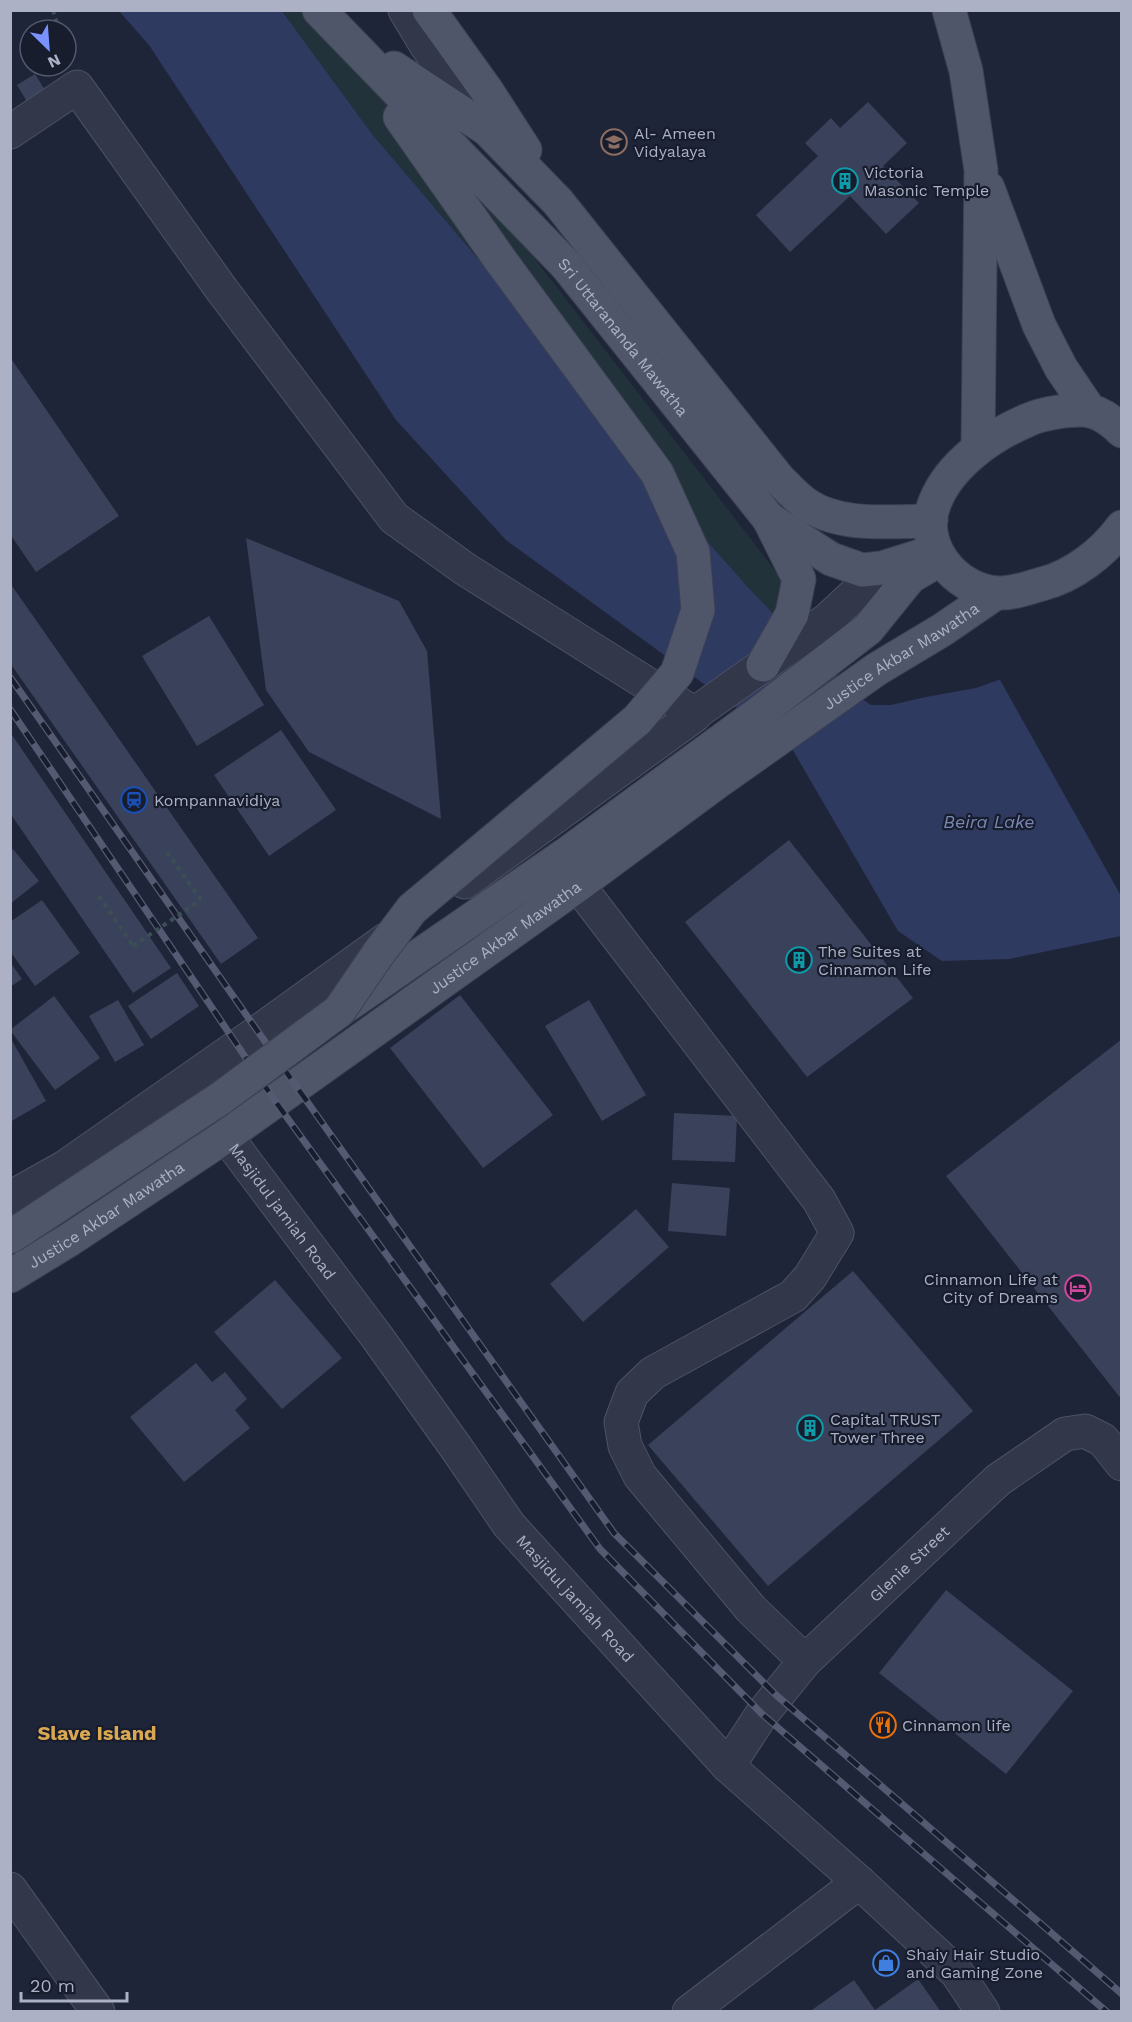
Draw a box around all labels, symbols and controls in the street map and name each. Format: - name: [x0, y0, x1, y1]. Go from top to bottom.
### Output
- north arrow: [18, 18, 78, 78]
- text: N: [45, 50, 64, 72]
- place label: Al- Ameen Vidyalaya: [634, 124, 716, 161]
- school or university icon: Al- Ameen Vidyalaya: [599, 127, 629, 157]
- place label: Victoria Masonic Temple: [864, 163, 989, 200]
- building icon: Victoria Masonic Temple: [830, 166, 860, 196]
- street label: Sri Uttarananda Mawatha: [554, 254, 692, 420]
- street label: Justice Akbar Mawatha: [820, 599, 983, 714]
- station icon: Kompannavidiya: [119, 785, 149, 815]
- place label: Kompannavidiya: [154, 791, 280, 810]
- water label: Beira Lake: [943, 811, 1035, 832]
- street label: Justice Akbar Mawatha: [426, 877, 585, 998]
- place label: The Suites at Cinnamon Life: [818, 942, 931, 979]
- building icon: The Suites at Cinnamon Life: [784, 945, 814, 975]
- street label: Masjidul jamiah Road: [225, 1140, 339, 1283]
- street label: Justice Akbar Mawatha: [25, 1158, 188, 1272]
- place label: Cinnamon Life at City of Dreams: [924, 1270, 1058, 1307]
- hotel icon: Cinnamon Life at City of Dreams: [1063, 1273, 1093, 1303]
- place label: Capital TRUST Tower Three: [830, 1410, 941, 1447]
- building icon: Capital TRUST Tower Three: [795, 1413, 825, 1443]
- street label: Glenie Street: [865, 1522, 954, 1606]
- street label: Masjidul jamiah Road: [512, 1531, 638, 1666]
- restaurant icon: Cinnamon life: [868, 1710, 898, 1740]
- place label: Cinnamon life: [902, 1716, 1011, 1735]
- district label: Slave Island: [37, 1721, 157, 1745]
- place label: Shaiy Hair Studio and Gaming Zone: [906, 1945, 1043, 1982]
- shop icon: Shaiy Hair Studio and Gaming Zone: [871, 1948, 901, 1978]
- scale bar: [21, 1965, 128, 2003]
- text: 20 m: [30, 1975, 75, 1996]

